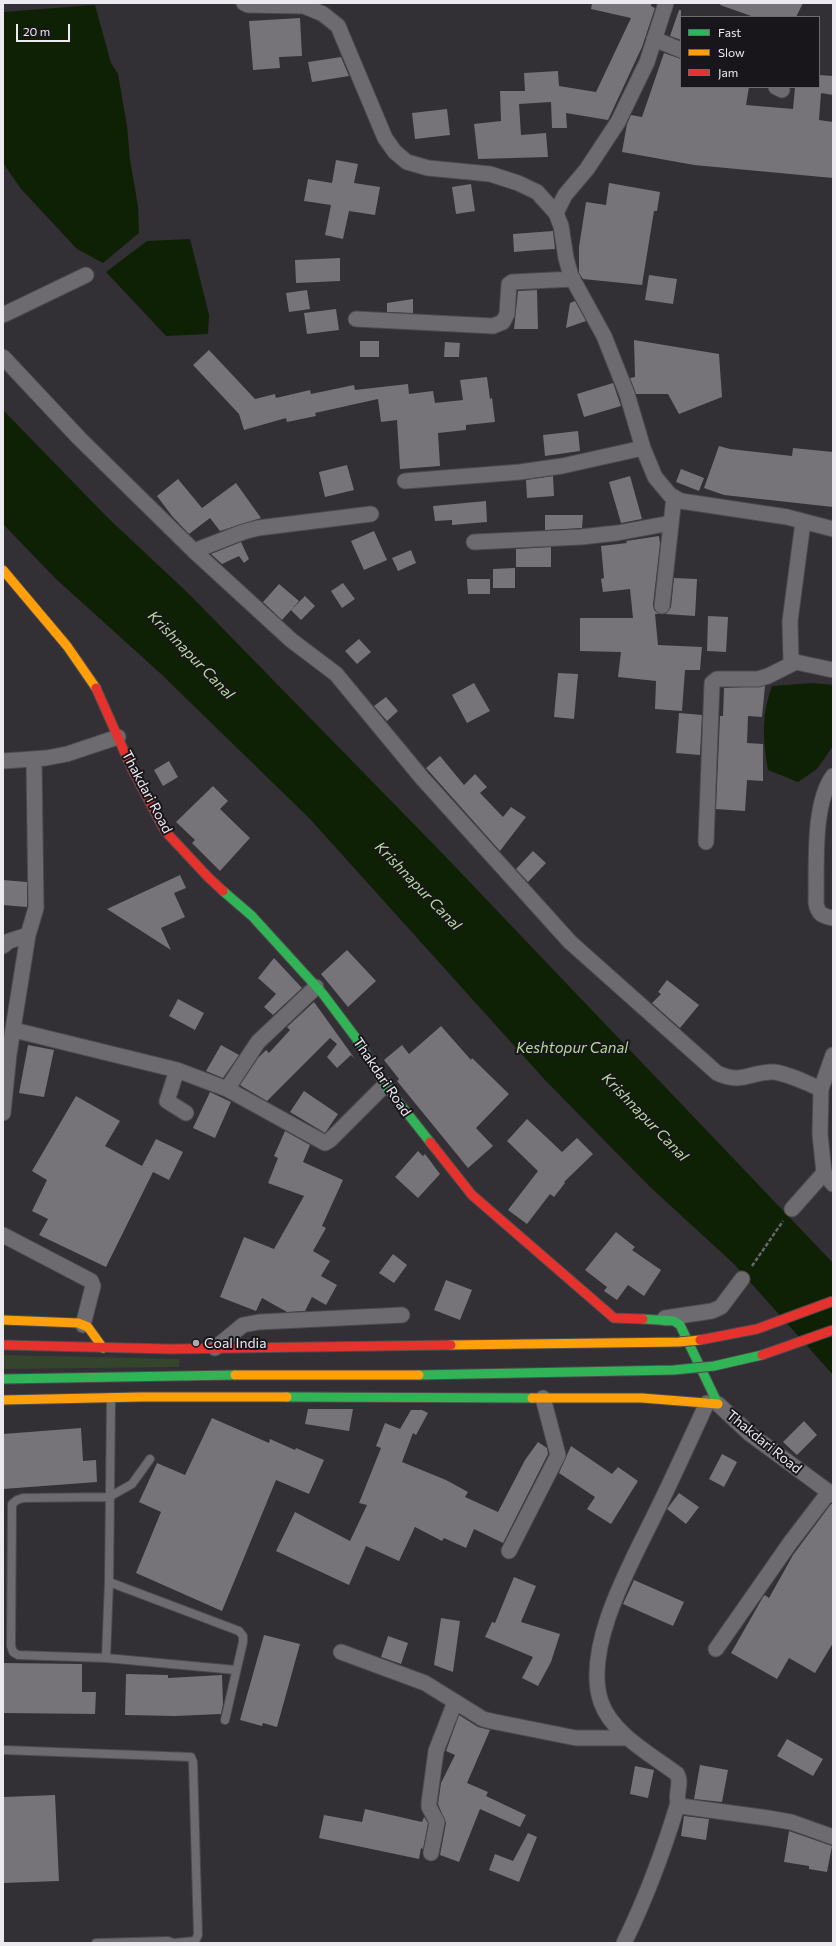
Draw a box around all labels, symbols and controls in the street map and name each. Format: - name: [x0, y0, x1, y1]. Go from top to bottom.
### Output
- scale bar: [18, 16, 72, 42]
- legend: [680, 16, 820, 88]
- text: 20 m: [23, 24, 50, 38]
- text: Fast: [718, 25, 741, 39]
- text: Slow: [718, 45, 745, 59]
- text: Jam: [718, 65, 738, 79]
- water label: Krishnapur Canal: [144, 607, 238, 703]
- street label: Thakdari Road: [118, 748, 176, 836]
- water label: Krishnapur Canal: [371, 838, 465, 934]
- street label: Thakdari Road: [349, 1034, 415, 1120]
- water label: Keshtopur Canal: [516, 1039, 628, 1057]
- water label: Krishnapur Canal: [598, 1069, 692, 1165]
- place label: Coal India: [204, 1335, 266, 1351]
- marker: Coal India: [191, 1338, 201, 1348]
- street label: Thakdari Road: [723, 1407, 805, 1477]

